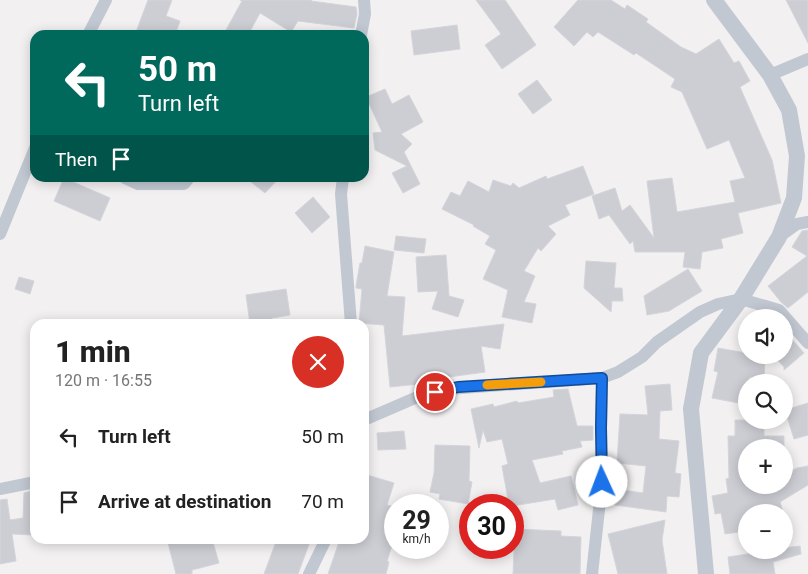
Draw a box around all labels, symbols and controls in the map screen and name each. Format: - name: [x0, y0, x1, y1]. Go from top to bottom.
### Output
- text: 50 m: [138, 49, 217, 90]
- icon: left: [55, 50, 120, 115]
- text: Turn left: [138, 91, 219, 116]
- icon: arrive: [107, 145, 135, 173]
- text: Then: [55, 148, 97, 171]
- map controls: [738, 309, 793, 559]
- button: sound: [738, 309, 793, 364]
- text: 1 min: [55, 334, 131, 369]
- button: close: [292, 336, 344, 388]
- text: 120 m · 16:55: [55, 371, 152, 390]
- pin: [414, 371, 456, 413]
- button: search: [738, 374, 793, 429]
- icon: arrive: [421, 378, 449, 406]
- icon: left: [55, 423, 83, 451]
- text: Turn left: [98, 425, 171, 448]
- text: 50 m: [301, 425, 344, 448]
- button: +: [738, 439, 793, 494]
- position arrow: [575, 455, 627, 507]
- icon: arrive: [55, 488, 83, 516]
- text: Arrive at destination: [98, 490, 271, 513]
- text: 70 m: [301, 490, 344, 513]
- speed limit sign: 30: [459, 494, 524, 559]
- button: −: [738, 504, 793, 559]
- text: 29: [402, 506, 431, 535]
- text: km/h: [402, 532, 431, 546]

